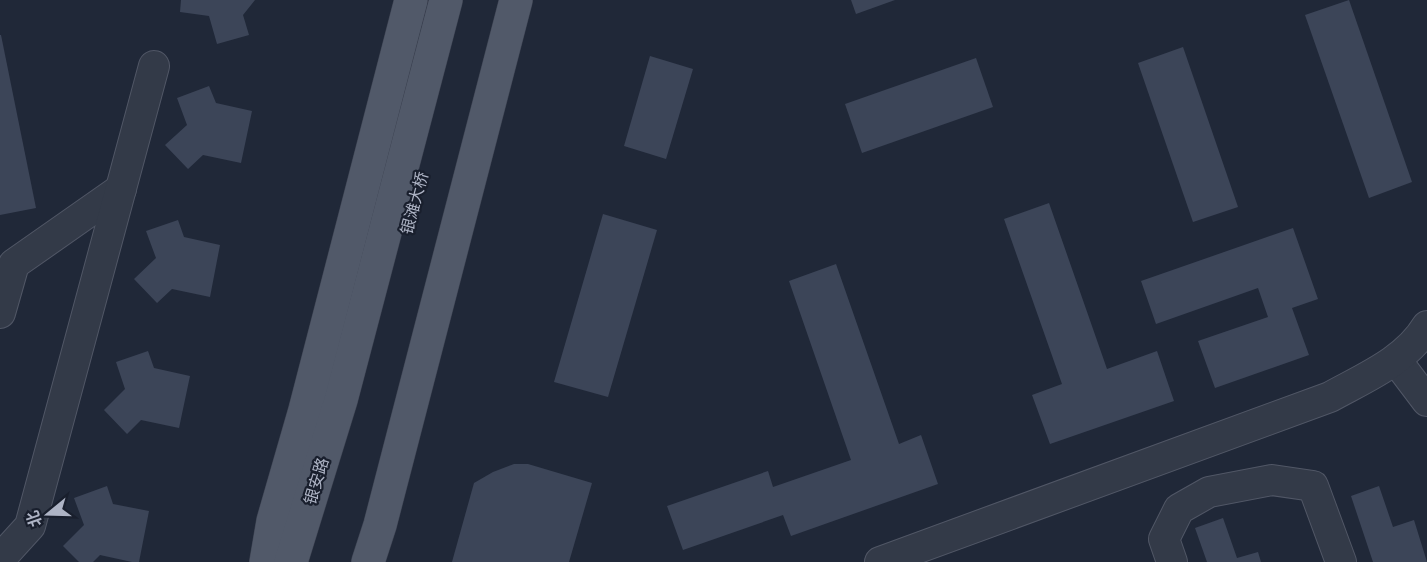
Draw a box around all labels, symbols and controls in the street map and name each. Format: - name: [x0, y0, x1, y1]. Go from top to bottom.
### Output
- street label: 银滩大桥: [397, 170, 432, 237]
- street label: 银安路: [300, 455, 333, 507]
- north arrow: [18, 484, 78, 544]
- text: 北: [23, 508, 46, 529]

